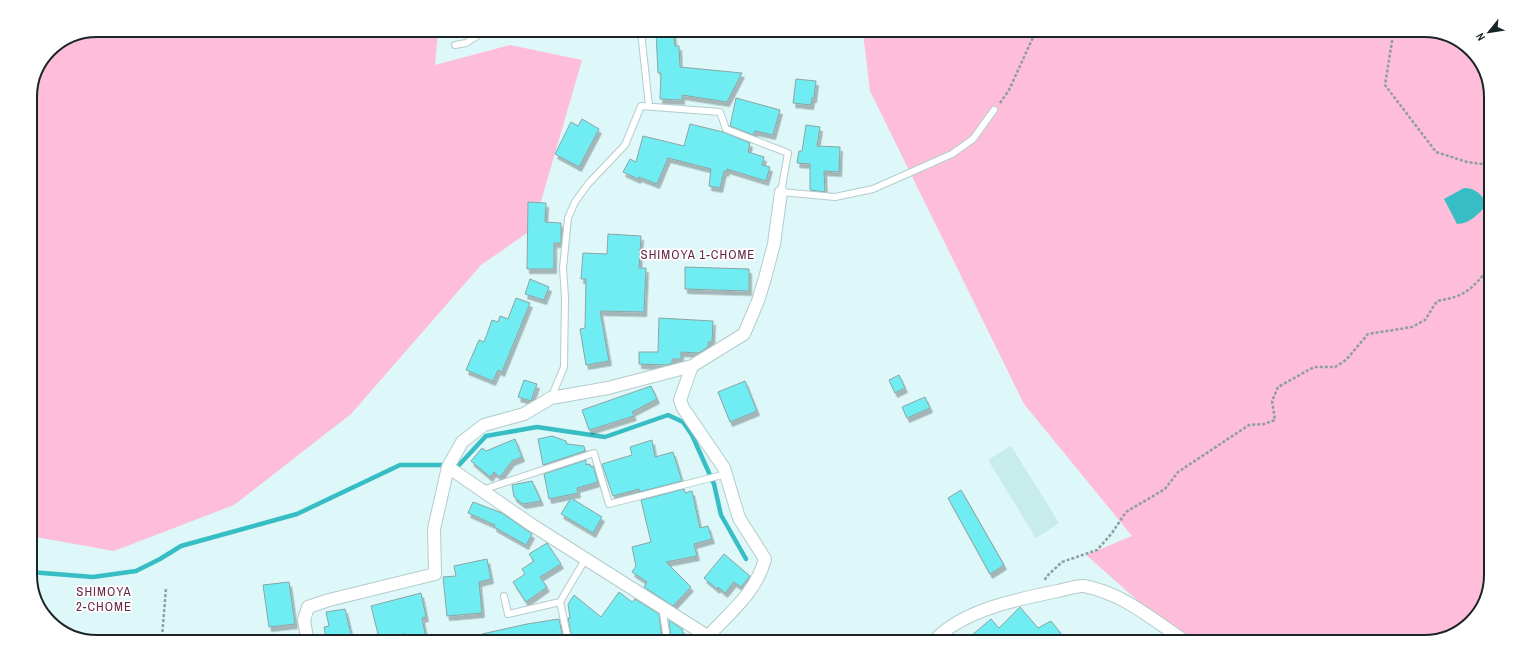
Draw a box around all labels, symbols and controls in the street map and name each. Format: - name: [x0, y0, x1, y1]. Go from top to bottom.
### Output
- north arrow: [1469, 12, 1509, 52]
- text: N: [1473, 31, 1488, 43]
- district label: SHIMOYA 1-CHOME: [641, 246, 755, 263]
- district label: SHIMOYA 2-CHOME: [76, 583, 132, 615]

